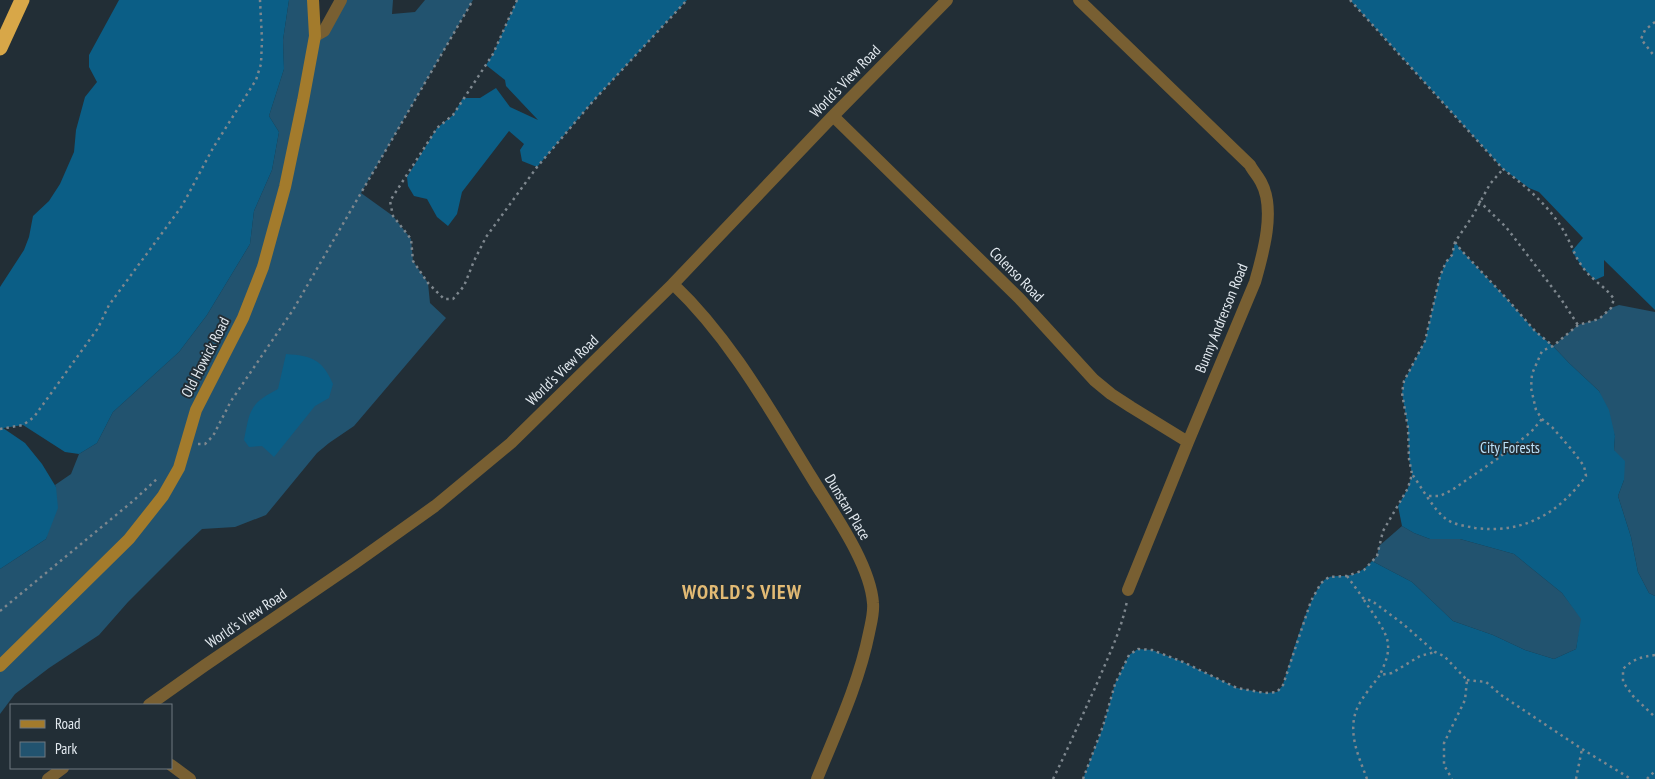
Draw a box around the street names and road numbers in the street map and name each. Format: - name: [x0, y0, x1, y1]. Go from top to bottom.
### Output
- street label: World's View Road: [806, 41, 884, 121]
- street label: Colenso Road: [986, 243, 1048, 305]
- street label: Bunny Andrerson Road: [1190, 261, 1252, 375]
- street label: Old Howick Road: [177, 314, 233, 400]
- street label: World's View Road: [522, 331, 602, 409]
- street label: Dunstan Place: [821, 471, 875, 543]
- street label: World's View Road: [202, 584, 290, 652]

